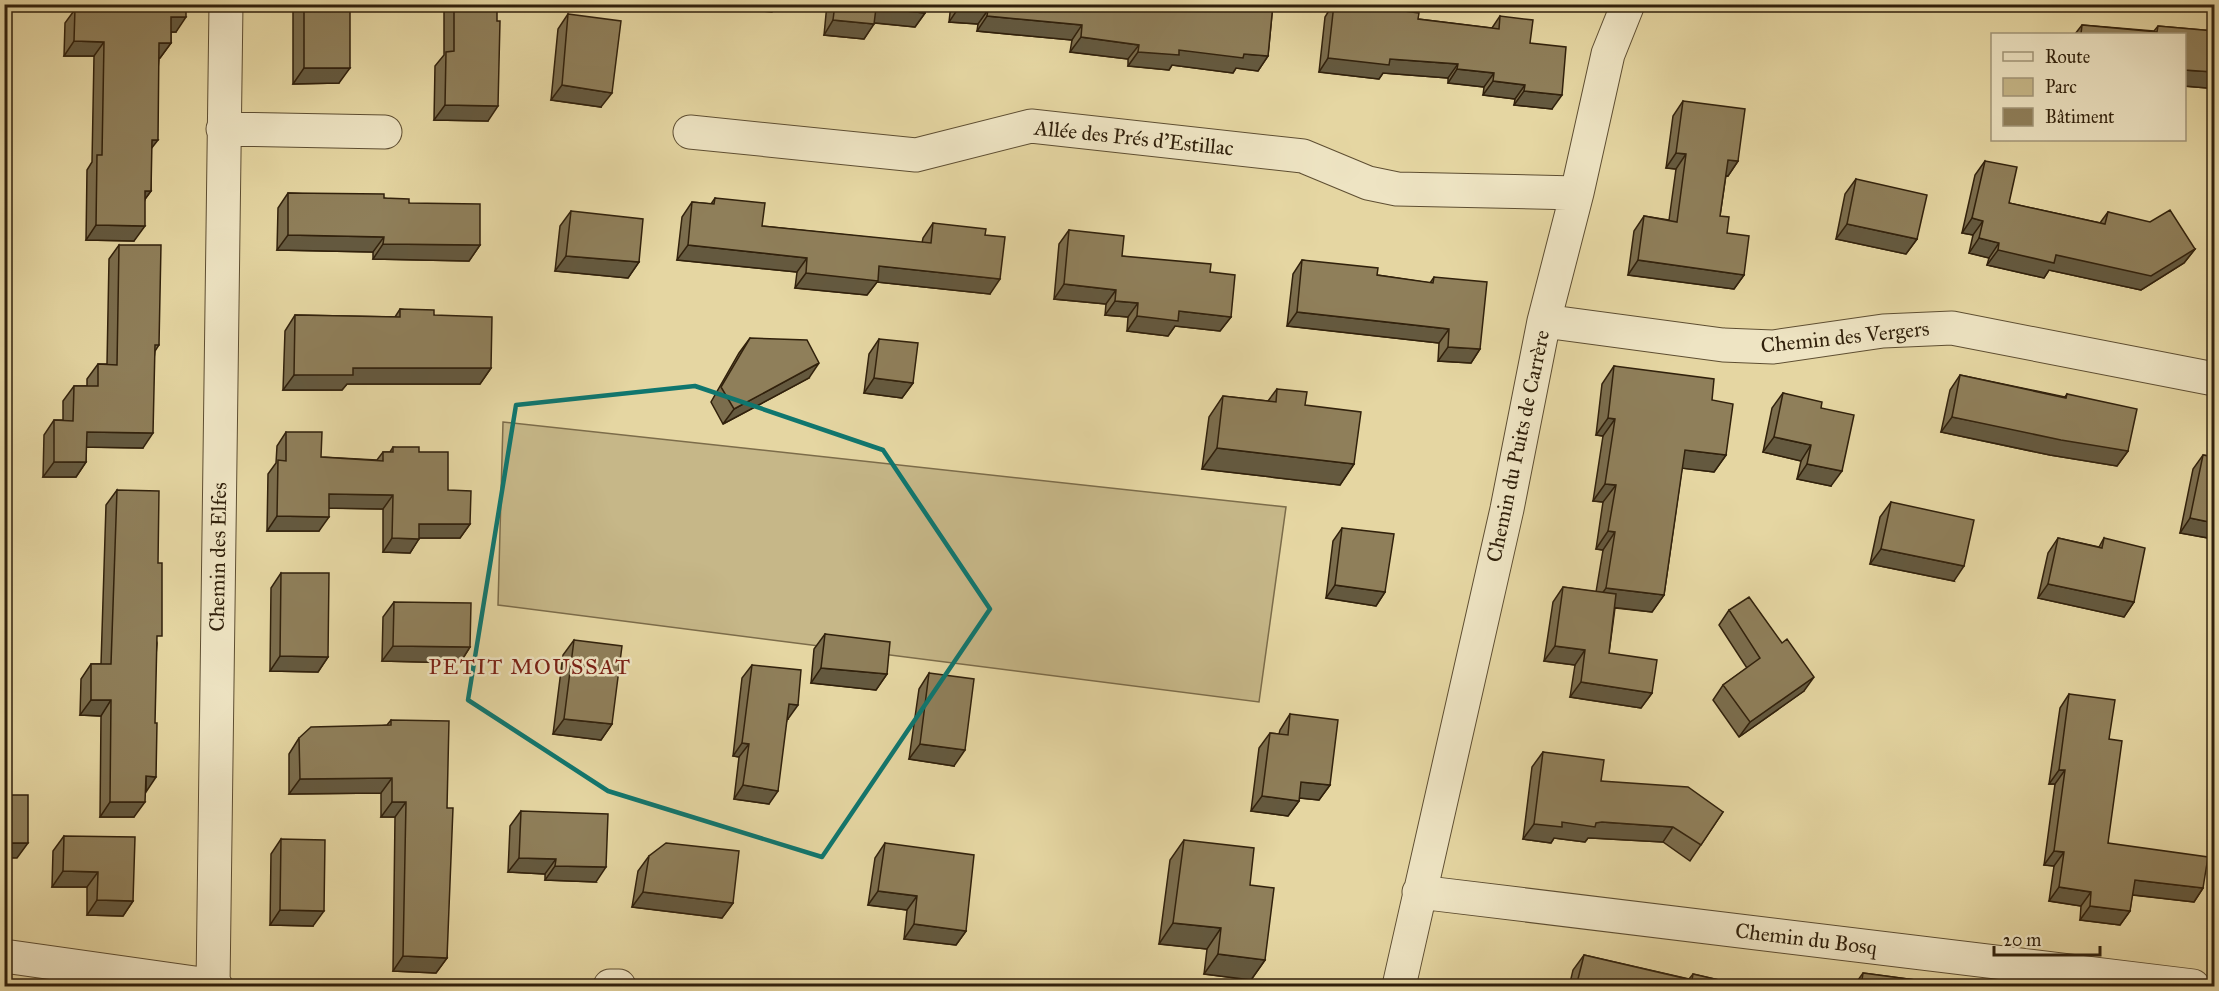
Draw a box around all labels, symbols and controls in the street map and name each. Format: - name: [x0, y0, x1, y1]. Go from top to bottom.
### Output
- legend: [1991, 33, 2186, 141]
- text: Route: [2045, 46, 2090, 68]
- text: Parc: [2045, 76, 2077, 98]
- text: Bâtiment: [2045, 106, 2115, 128]
- street label: Allée des Prés d'Estillac: [1032, 115, 1235, 161]
- street label: Chemin des Vergers: [1759, 315, 1931, 359]
- street label: Chemin du Puits de Carrère: [1481, 327, 1555, 564]
- street label: Chemin des Elfes: [204, 482, 232, 632]
- district label: PETIT MOUSSAT: [429, 653, 632, 680]
- street label: Chemin du Bosq: [1734, 917, 1879, 961]
- scale bar: [1994, 919, 2100, 957]
- text: 20 m: [2003, 929, 2041, 951]

